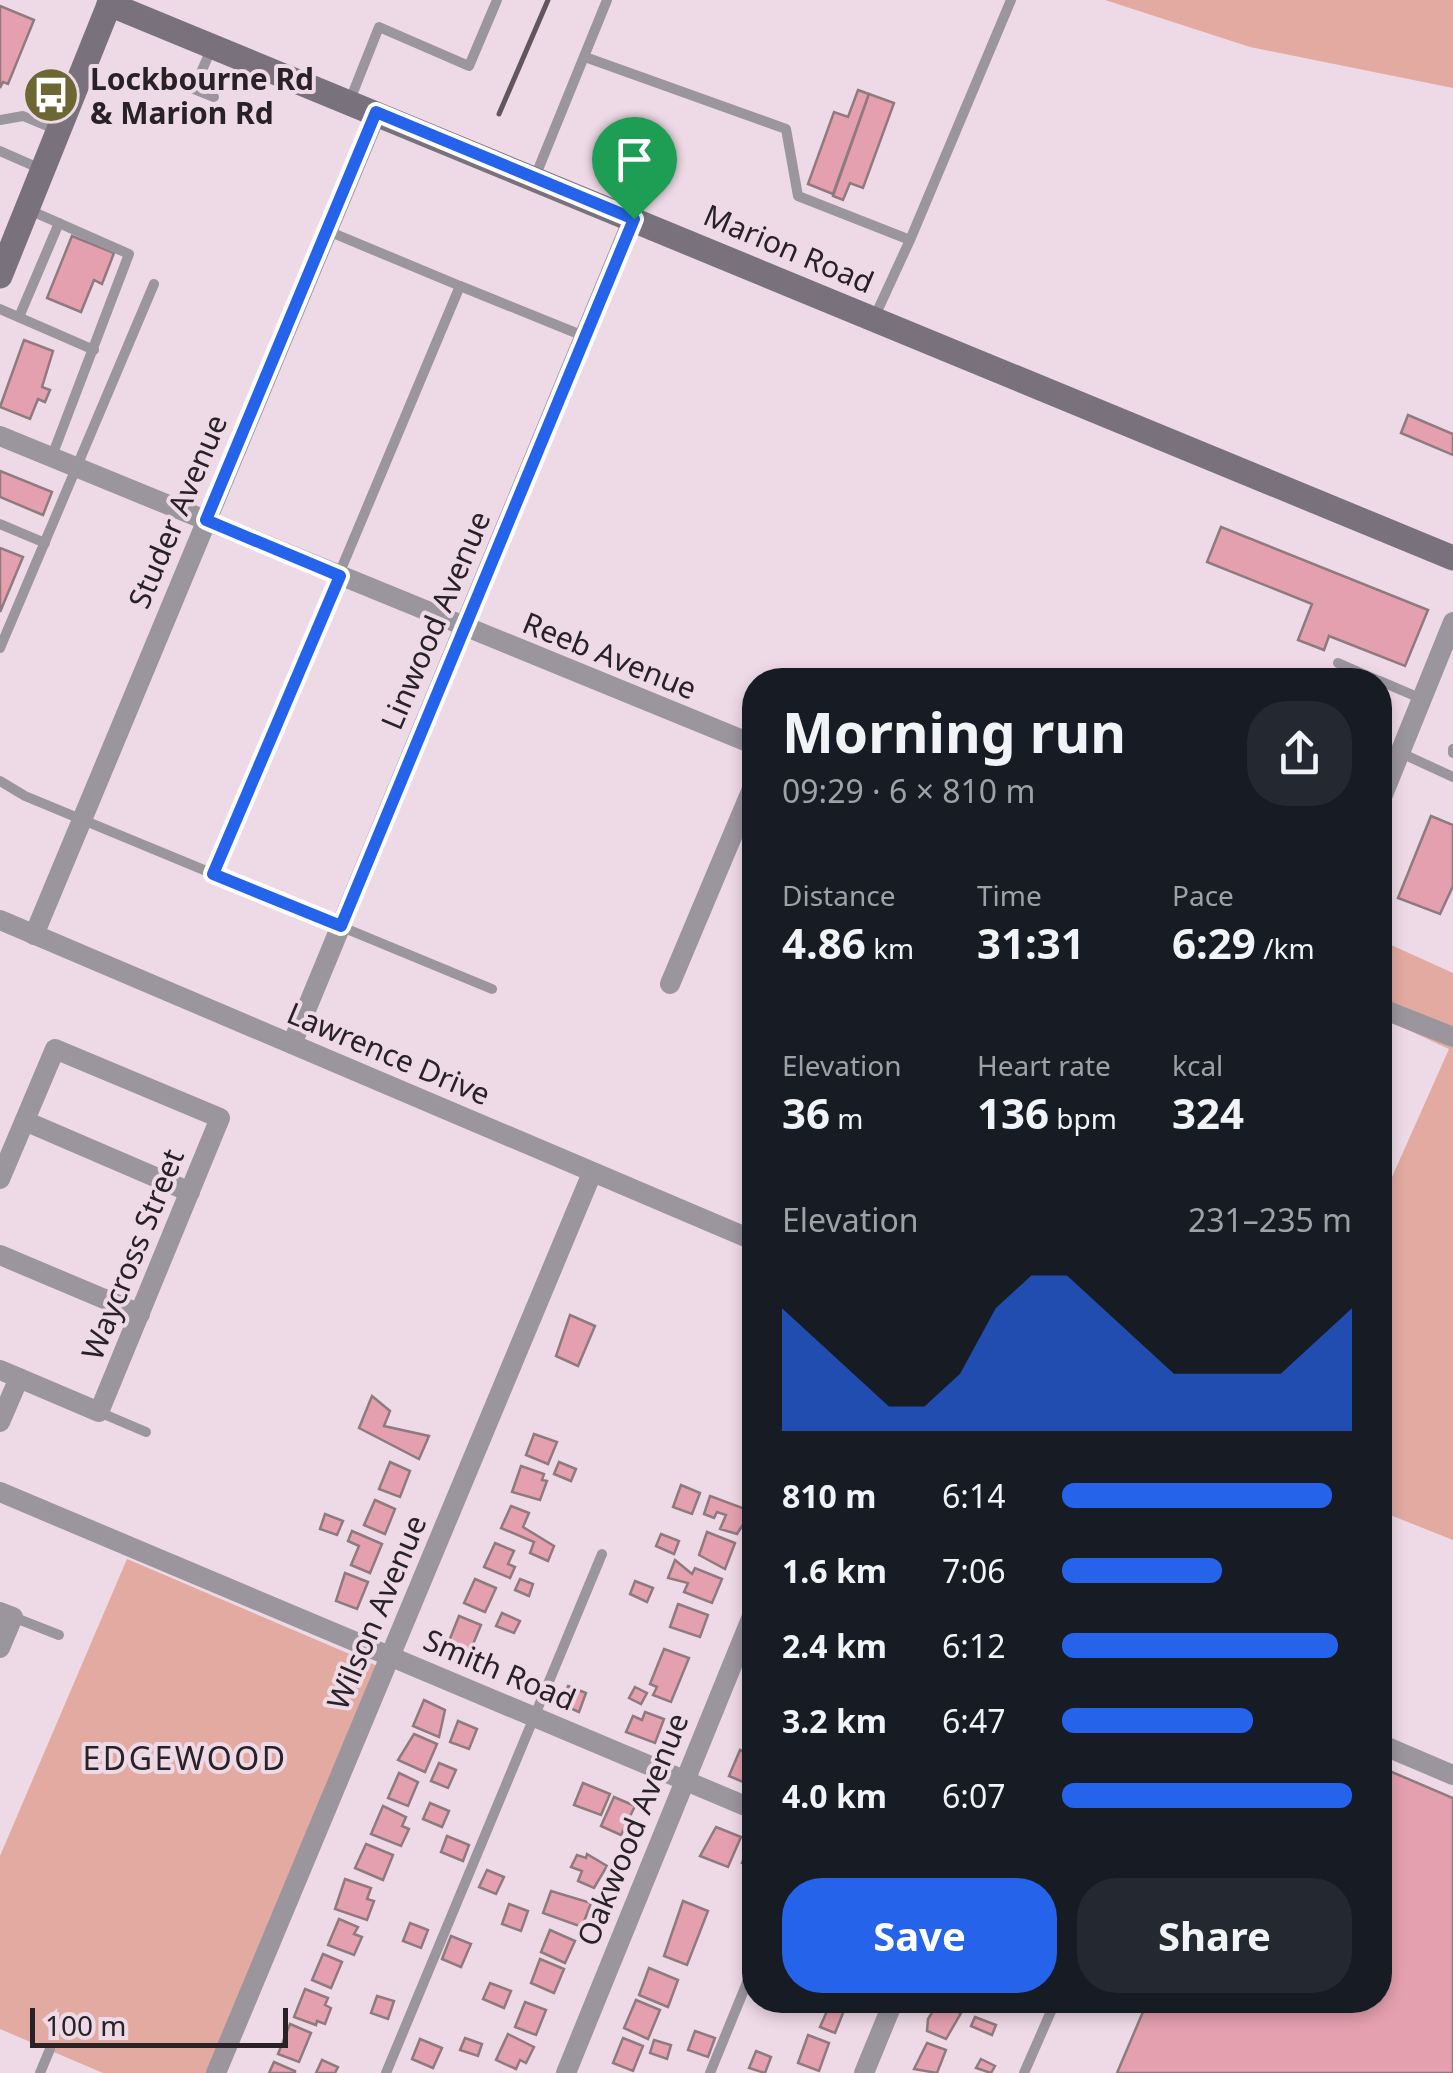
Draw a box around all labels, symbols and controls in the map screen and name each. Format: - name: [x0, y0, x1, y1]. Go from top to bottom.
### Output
- place label: Lockbourne Rd & Marion Rd: [90, 58, 314, 133]
- bus stop icon: Lockbourne Rd & Marion Rd: [21, 65, 81, 125]
- pin: [592, 117, 677, 220]
- icon: arrive: [607, 132, 662, 187]
- street label: Marion Road: [698, 194, 880, 302]
- street label: Studer Avenue: [118, 408, 236, 614]
- street label: Linwood Avenue: [371, 505, 499, 735]
- street label: Reeb Avenue: [517, 602, 703, 708]
- text: Morning run: [782, 694, 1126, 769]
- button: share: [1247, 701, 1352, 806]
- text: 09:29 · 6 × 810 m: [782, 769, 1035, 812]
- text: Distance: [782, 876, 895, 914]
- text: Time: [977, 876, 1042, 914]
- text: Pace: [1172, 876, 1234, 914]
- text: 4.86: [782, 914, 866, 971]
- text: 31:31: [977, 914, 1085, 971]
- text: 6:29: [1172, 914, 1256, 971]
- text: km: [866, 929, 914, 967]
- text: /km: [1256, 929, 1315, 967]
- street label: Lawrence Drive: [281, 992, 497, 1114]
- text: Elevation: [782, 1046, 902, 1084]
- text: Heart rate: [977, 1046, 1111, 1084]
- text: kcal: [1172, 1046, 1223, 1084]
- text: 36: [782, 1084, 830, 1141]
- text: 136: [977, 1084, 1049, 1141]
- text: 324: [1172, 1084, 1244, 1141]
- text: m: [830, 1099, 864, 1137]
- text: bpm: [1049, 1099, 1117, 1137]
- street label: Waycross Street: [71, 1142, 193, 1366]
- text: Elevation: [782, 1198, 919, 1241]
- text: 231–235 m: [1188, 1198, 1352, 1241]
- text: 810 m: [782, 1474, 876, 1517]
- text: 6:14: [942, 1474, 1006, 1517]
- street label: Wilson Avenue: [317, 1508, 435, 1716]
- text: 1.6 km: [782, 1549, 887, 1592]
- text: 7:06: [942, 1549, 1006, 1592]
- street label: Smith Road: [418, 1619, 582, 1719]
- text: 2.4 km: [782, 1624, 887, 1667]
- text: 6:12: [942, 1624, 1006, 1667]
- text: 3.2 km: [782, 1699, 887, 1742]
- text: 6:47: [942, 1699, 1006, 1742]
- street label: Oakwood Avenue: [567, 1706, 697, 1952]
- district label: EDGEWOOD: [82, 1736, 288, 1779]
- text: 4.0 km: [782, 1774, 887, 1817]
- text: 6:07: [942, 1774, 1006, 1817]
- button: Save: [782, 1878, 1057, 1993]
- button: Share: [1077, 1878, 1352, 1993]
- scale bar: [30, 2003, 288, 2048]
- text: 100 m: [45, 2006, 127, 2044]

